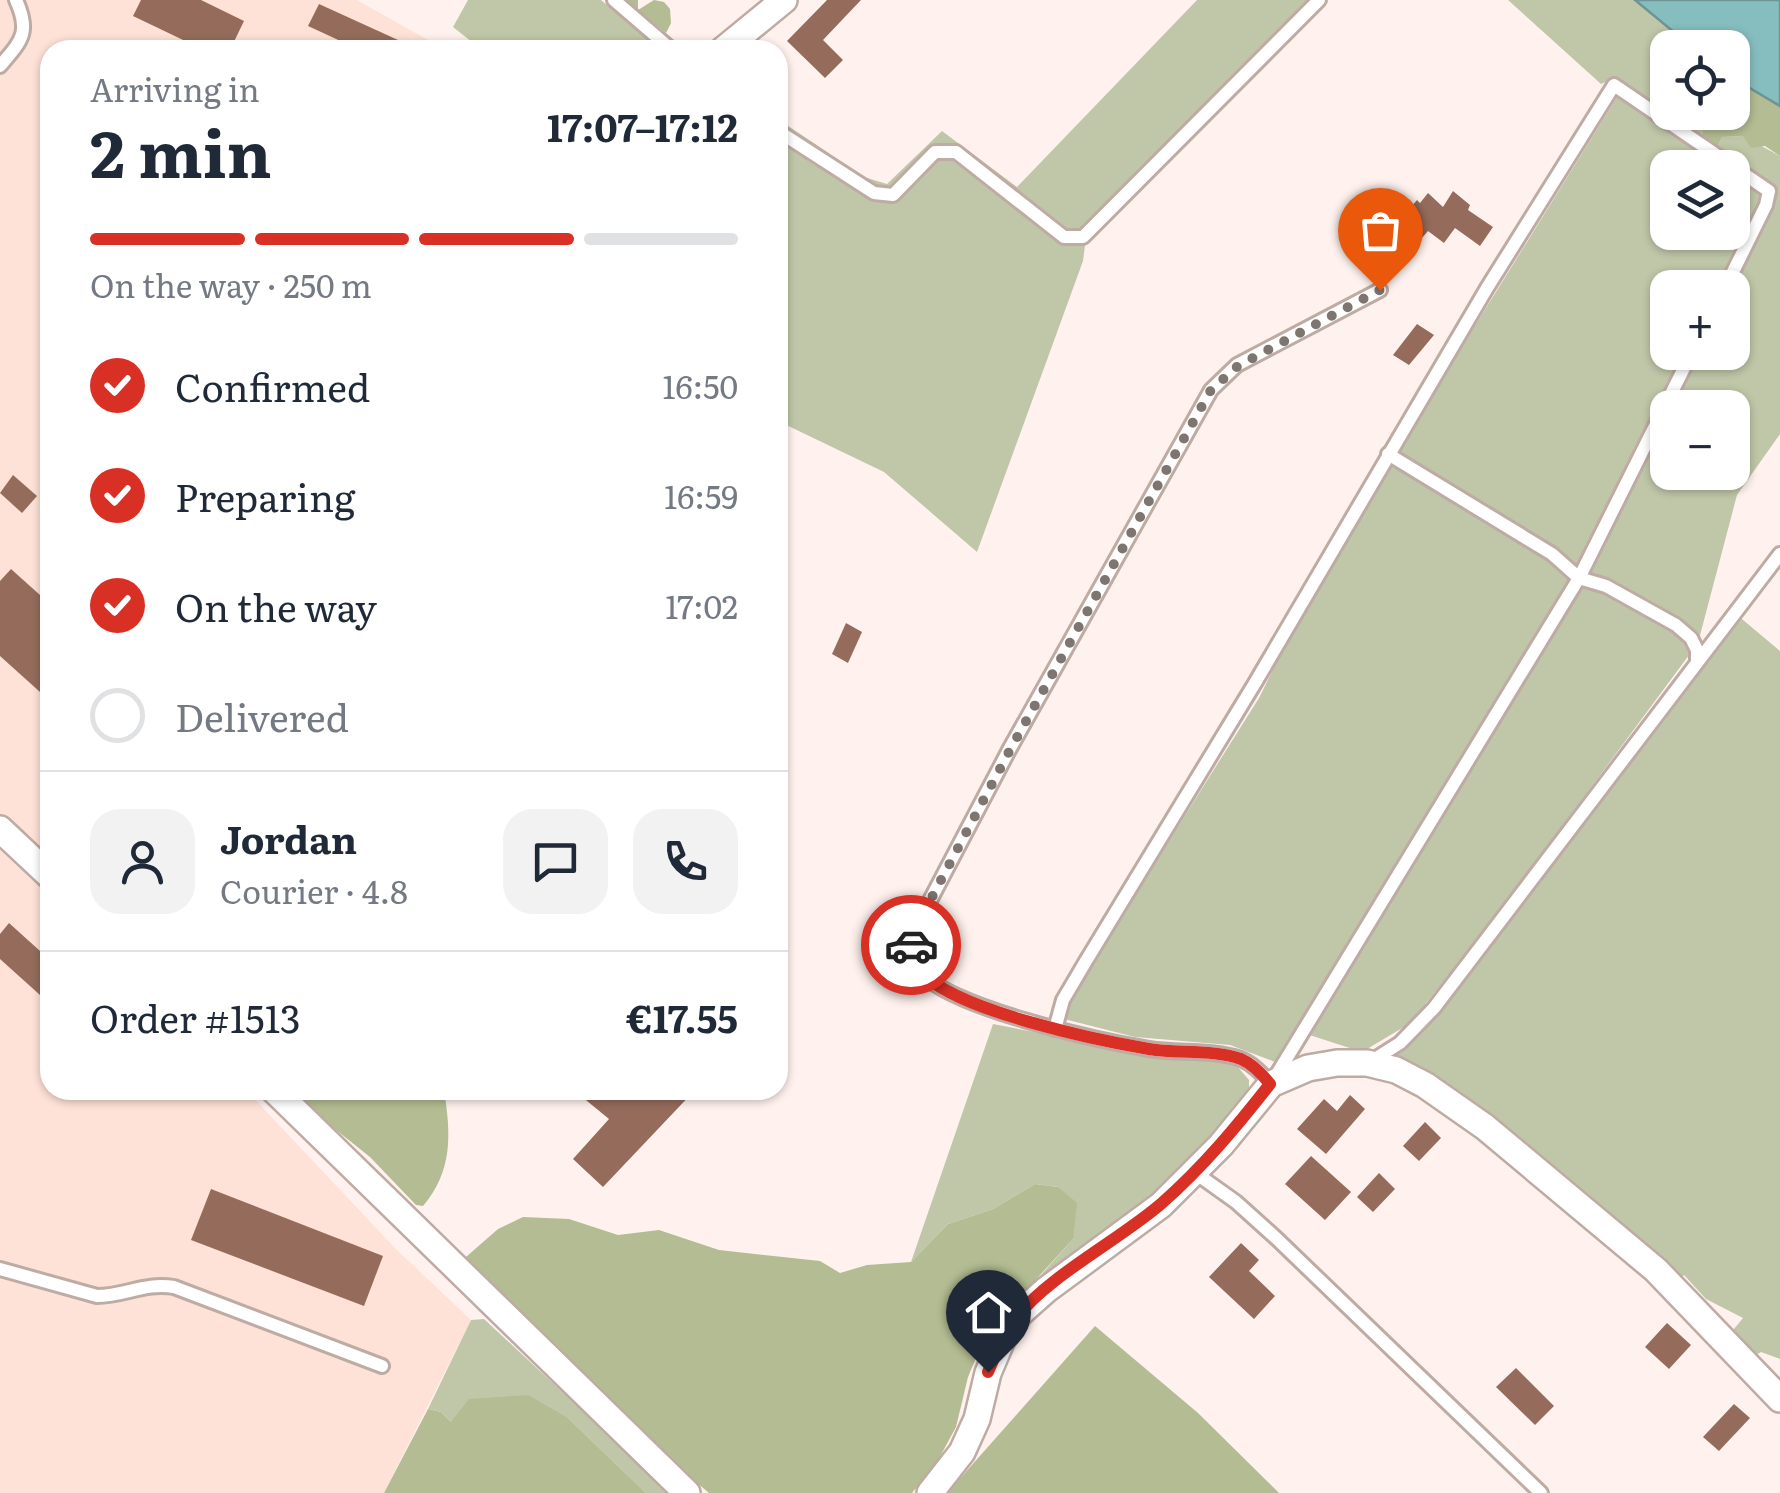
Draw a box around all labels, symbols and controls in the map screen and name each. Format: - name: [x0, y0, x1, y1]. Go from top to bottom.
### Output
- map controls: [1650, 30, 1750, 490]
- button: locate: [1650, 30, 1750, 130]
- text: Arriving in: [90, 64, 260, 112]
- text: 17:07–17:12: [547, 97, 738, 154]
- text: 2 min: [90, 101, 272, 198]
- button: layers: [1650, 150, 1750, 250]
- pin: [1338, 188, 1423, 291]
- icon: bag: [1353, 203, 1408, 258]
- text: On the way · 250 m: [90, 260, 372, 308]
- button: +: [1650, 270, 1750, 370]
- text: Confirmed: [175, 357, 370, 414]
- icon: check: [90, 358, 145, 413]
- text: 16:50: [662, 361, 738, 409]
- button: −: [1650, 390, 1750, 490]
- text: Preparing: [175, 467, 355, 524]
- icon: check: [90, 468, 145, 523]
- text: 16:59: [664, 471, 738, 519]
- text: On the way: [175, 577, 377, 634]
- icon: check: [90, 578, 145, 633]
- text: 17:02: [665, 581, 738, 629]
- text: Delivered: [175, 687, 349, 744]
- button: person: [90, 809, 195, 914]
- text: Jordan: [220, 809, 357, 866]
- button: chat: [503, 809, 608, 914]
- button: phone: [633, 809, 738, 914]
- text: Courier · 4.8: [220, 866, 408, 914]
- courier: [861, 895, 961, 995]
- icon: car: [884, 918, 939, 973]
- text: Order #1513: [90, 988, 301, 1045]
- text: €17.55: [626, 988, 738, 1045]
- pin: [946, 1270, 1031, 1373]
- icon: home: [961, 1285, 1016, 1340]

